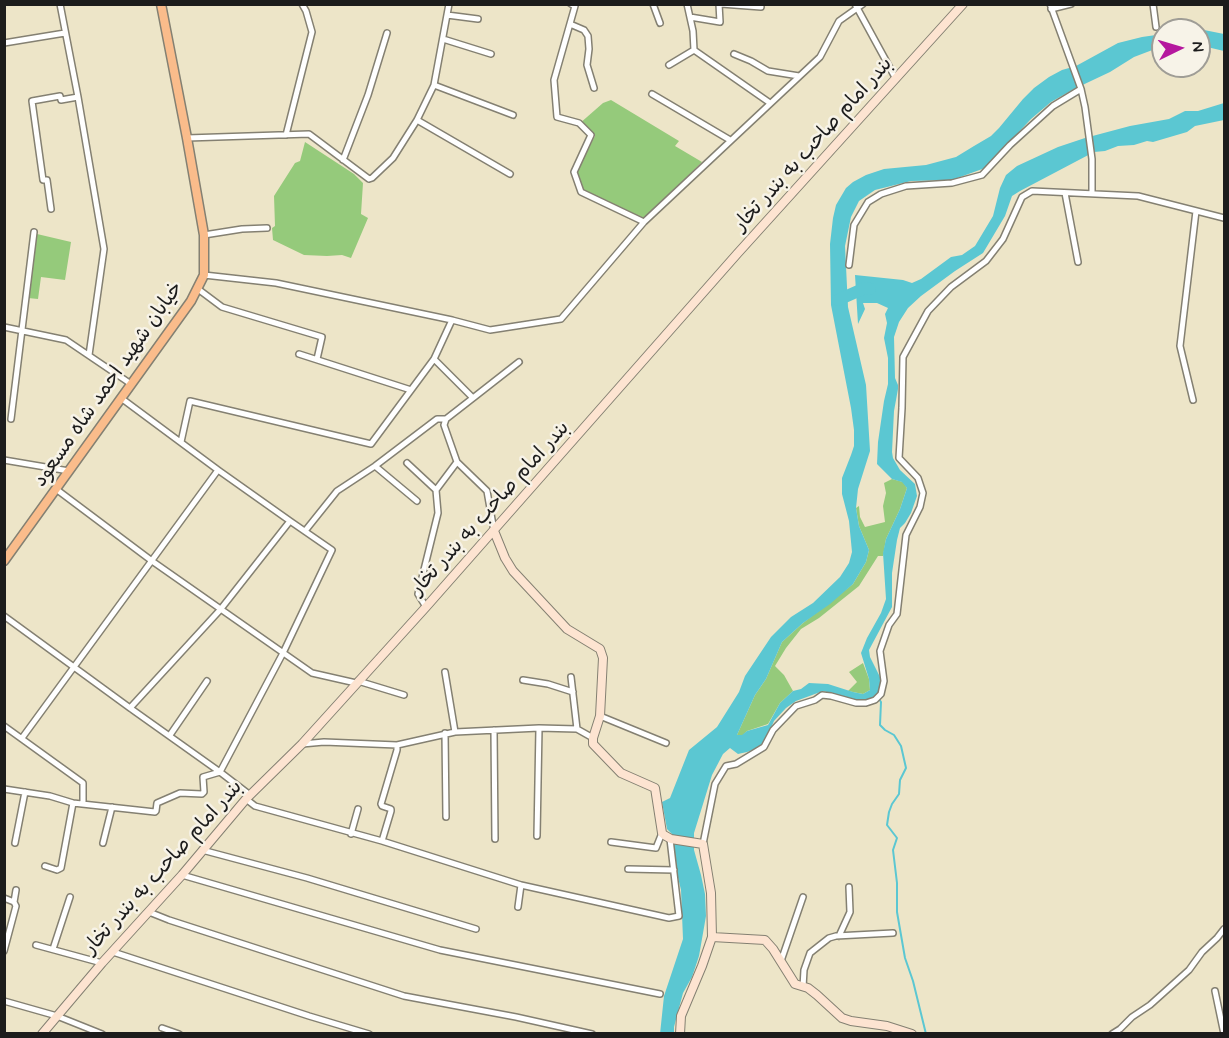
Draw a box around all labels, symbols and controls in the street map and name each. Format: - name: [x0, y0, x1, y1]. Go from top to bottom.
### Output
- north arrow: [1151, 18, 1211, 78]
- text: N: [1187, 40, 1208, 53]
- street label: بندر امام صاحب به بندر تخار: [730, 53, 898, 237]
- street label: خیابان شهید احمد شاه مسعود: [29, 278, 189, 492]
- street label: بندر امام صاحب به بندر تخار: [407, 417, 575, 601]
- street label: بندر امام صاحب به بندر تخار: [80, 776, 248, 960]

